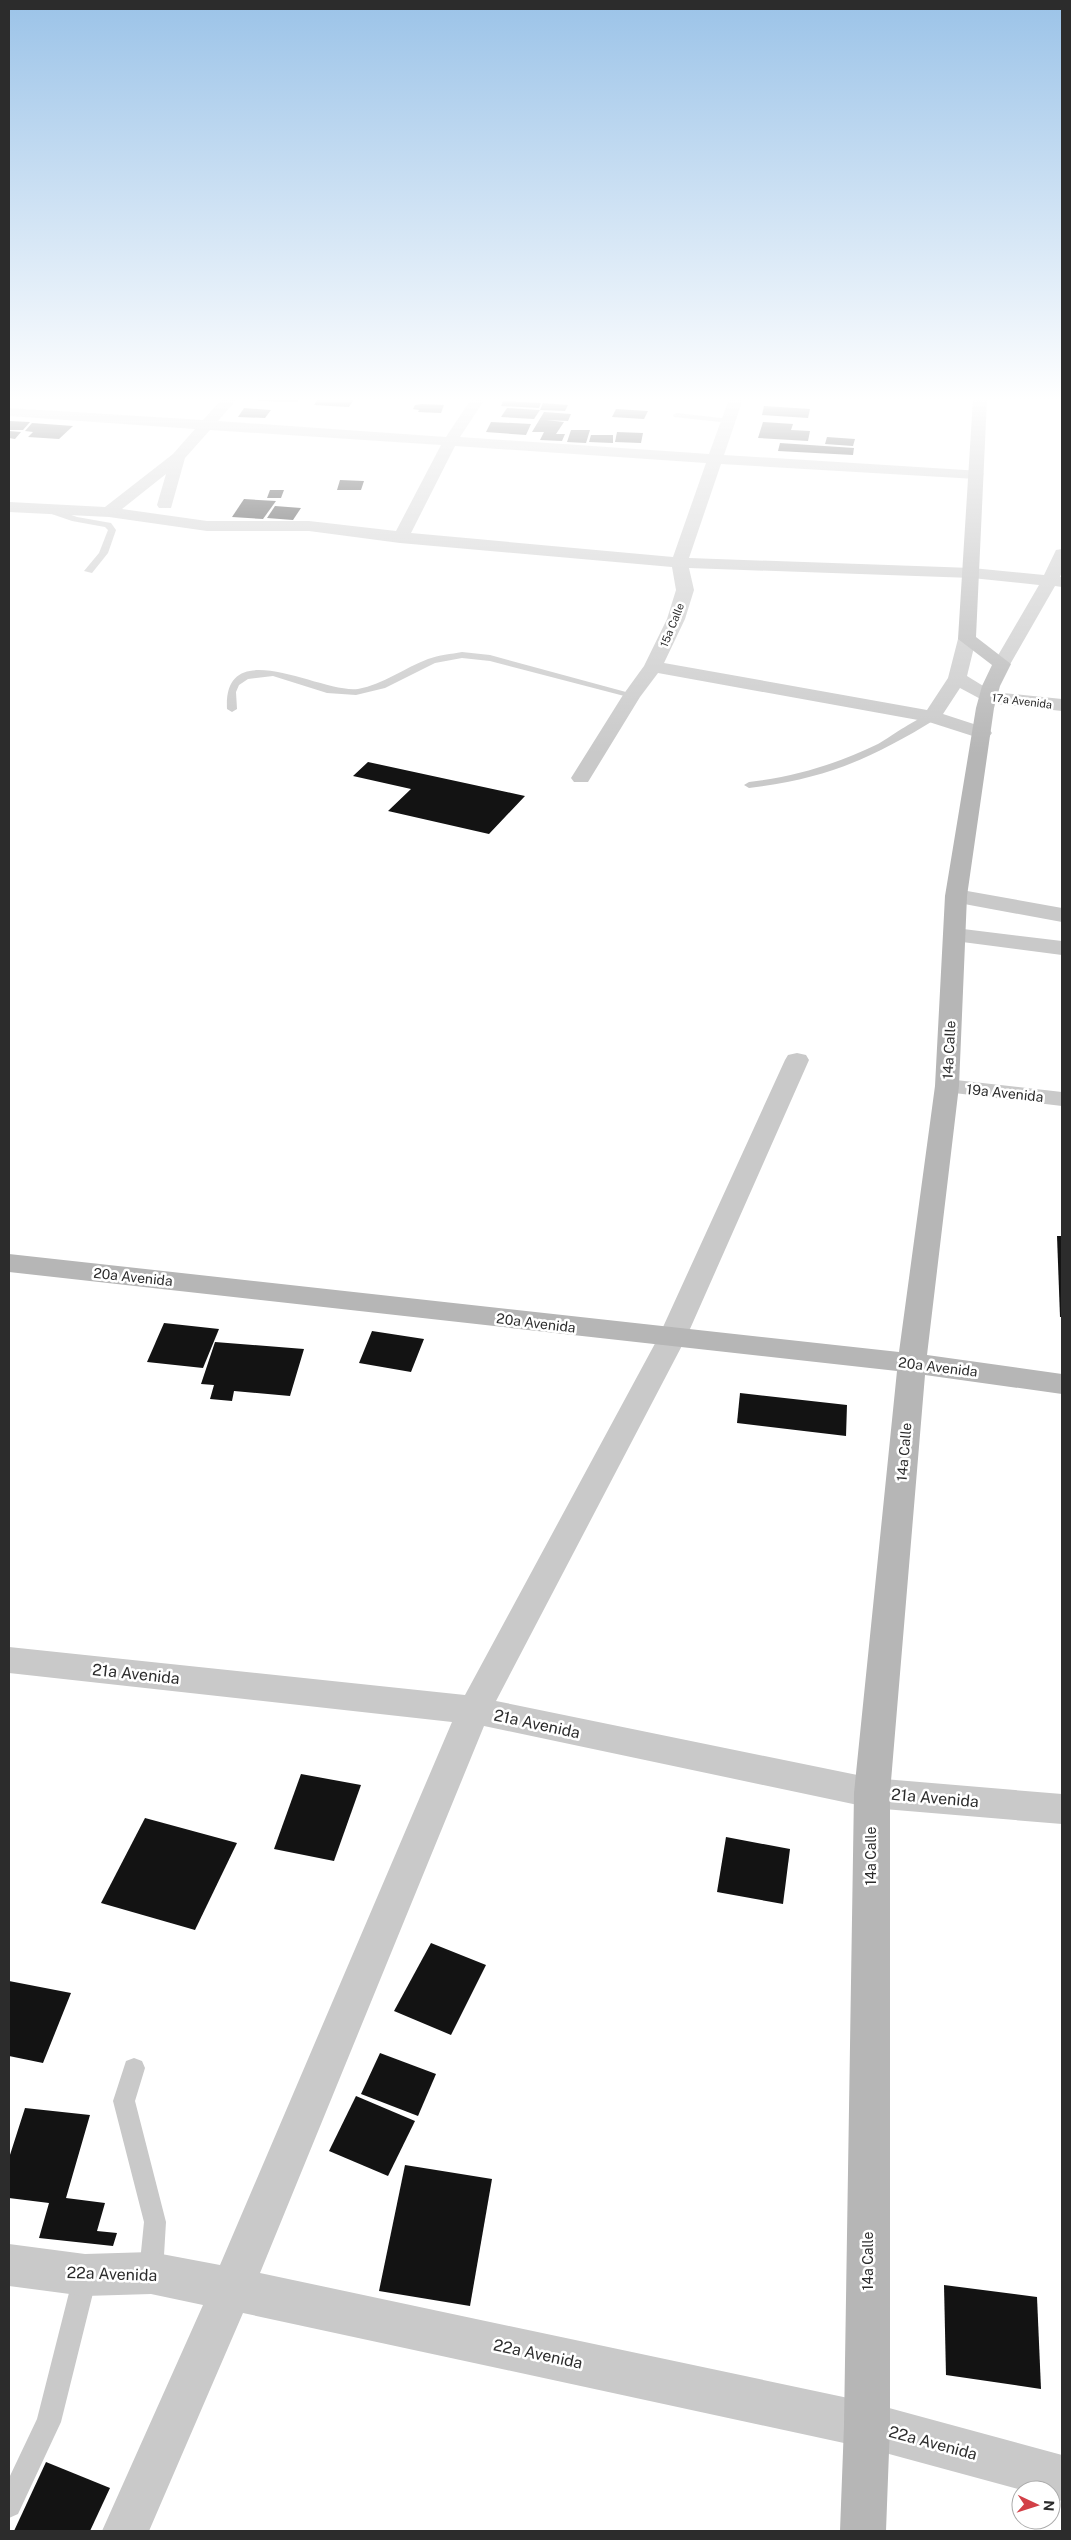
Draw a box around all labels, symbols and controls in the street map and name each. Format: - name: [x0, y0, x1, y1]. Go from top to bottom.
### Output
- street label: 15a Calle: [658, 601, 686, 649]
- street label: 17a Avenida: [991, 691, 1053, 711]
- street label: 14a Calle: [939, 1020, 959, 1080]
- street label: 19a Avenida: [966, 1081, 1044, 1105]
- street label: 20a Avenida: [93, 1265, 173, 1289]
- street label: 20a Avenida: [496, 1310, 576, 1336]
- street label: 20a Avenida: [898, 1354, 978, 1380]
- street label: 14a Calle: [893, 1422, 915, 1482]
- street label: 21a Avenida: [91, 1660, 181, 1688]
- street label: 21a Avenida: [492, 1706, 582, 1742]
- street label: 21a Avenida: [890, 1785, 980, 1811]
- street label: 14a Calle: [863, 1827, 879, 1885]
- street label: 14a Calle: [860, 2232, 876, 2290]
- street label: 22a Avenida: [66, 2263, 158, 2285]
- street label: 22a Avenida: [492, 2335, 584, 2373]
- street label: 22a Avenida: [887, 2422, 979, 2464]
- north arrow: [1011, 2480, 1061, 2530]
- text: N: [1041, 2500, 1057, 2512]

